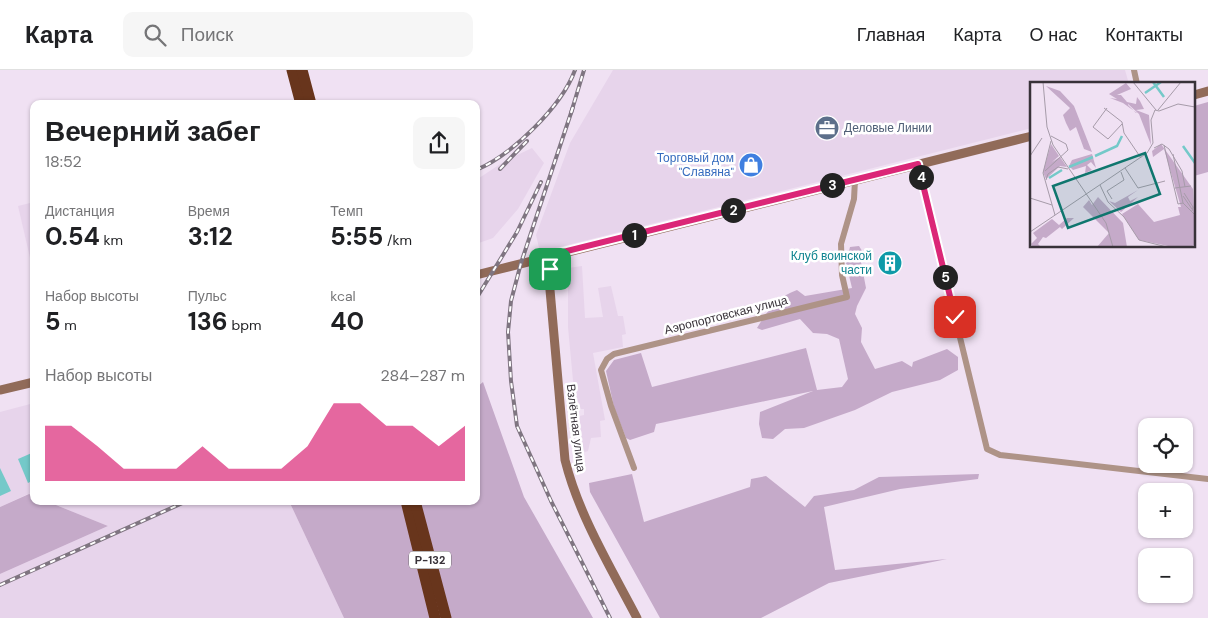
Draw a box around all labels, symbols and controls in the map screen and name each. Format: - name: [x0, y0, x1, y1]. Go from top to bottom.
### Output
- search box: [123, 12, 473, 57]
- text: Карта: [25, 19, 93, 50]
- icon: search: [141, 21, 169, 49]
- text: Поиск: [181, 22, 233, 47]
- text: Главная: [857, 23, 925, 47]
- text: Карта: [953, 23, 1002, 47]
- text: О нас: [1030, 23, 1077, 47]
- text: Контакты: [1105, 23, 1183, 47]
- inset map: [1030, 82, 1196, 248]
- text: Вечерний забег: [45, 113, 261, 150]
- office icon: Деловые Линии: [814, 115, 840, 141]
- button: share: [413, 117, 465, 169]
- place label: Деловые Линии: [844, 120, 932, 136]
- place label: Торговый дом "Славяна": [657, 150, 734, 180]
- text: 18:52: [45, 151, 82, 172]
- shop icon: Торговый дом "Славяна": [738, 152, 764, 178]
- pin: 4: [908, 164, 934, 190]
- text: 4: [917, 168, 926, 186]
- pin: 3: [820, 172, 844, 198]
- text: 3: [828, 176, 837, 194]
- pin: 2: [720, 198, 746, 222]
- text: 2: [729, 201, 738, 219]
- text: Дистанция: [45, 202, 115, 220]
- text: Время: [188, 202, 230, 220]
- text: Темп: [330, 202, 363, 220]
- text: 0.54: [45, 220, 100, 253]
- text: 3:12: [188, 220, 233, 253]
- text: 5:55: [330, 220, 383, 253]
- pin: 1: [622, 222, 646, 248]
- text: 1: [632, 226, 637, 244]
- text: km: [100, 231, 123, 249]
- text: /km: [383, 231, 412, 249]
- pin: [529, 248, 571, 290]
- place label: Клуб воинской части: [791, 248, 872, 278]
- building icon: Клуб воинской части: [877, 250, 903, 276]
- icon: arrive: [536, 255, 564, 283]
- pin: 5: [932, 264, 958, 290]
- text: 5: [941, 268, 950, 286]
- text: Набор высоты: [45, 287, 139, 305]
- text: Пульс: [188, 287, 227, 305]
- text: kcal: [330, 287, 356, 305]
- street label: Аэропортовская улица: [663, 292, 790, 338]
- pin: [934, 296, 976, 338]
- icon: check: [941, 303, 969, 331]
- text: 5: [45, 305, 61, 338]
- text: 136: [188, 305, 228, 338]
- text: 40: [330, 305, 364, 338]
- text: m: [61, 316, 77, 334]
- text: bpm: [228, 316, 261, 334]
- text: Набор высоты: [45, 365, 152, 386]
- text: 284–287 m: [381, 365, 465, 386]
- street label: Взлётная улица: [563, 383, 589, 473]
- map controls: [1138, 418, 1193, 603]
- button: locate: [1138, 418, 1193, 473]
- button: +: [1138, 483, 1193, 538]
- button: −: [1138, 548, 1193, 603]
- road number: Р-132: [409, 552, 451, 568]

